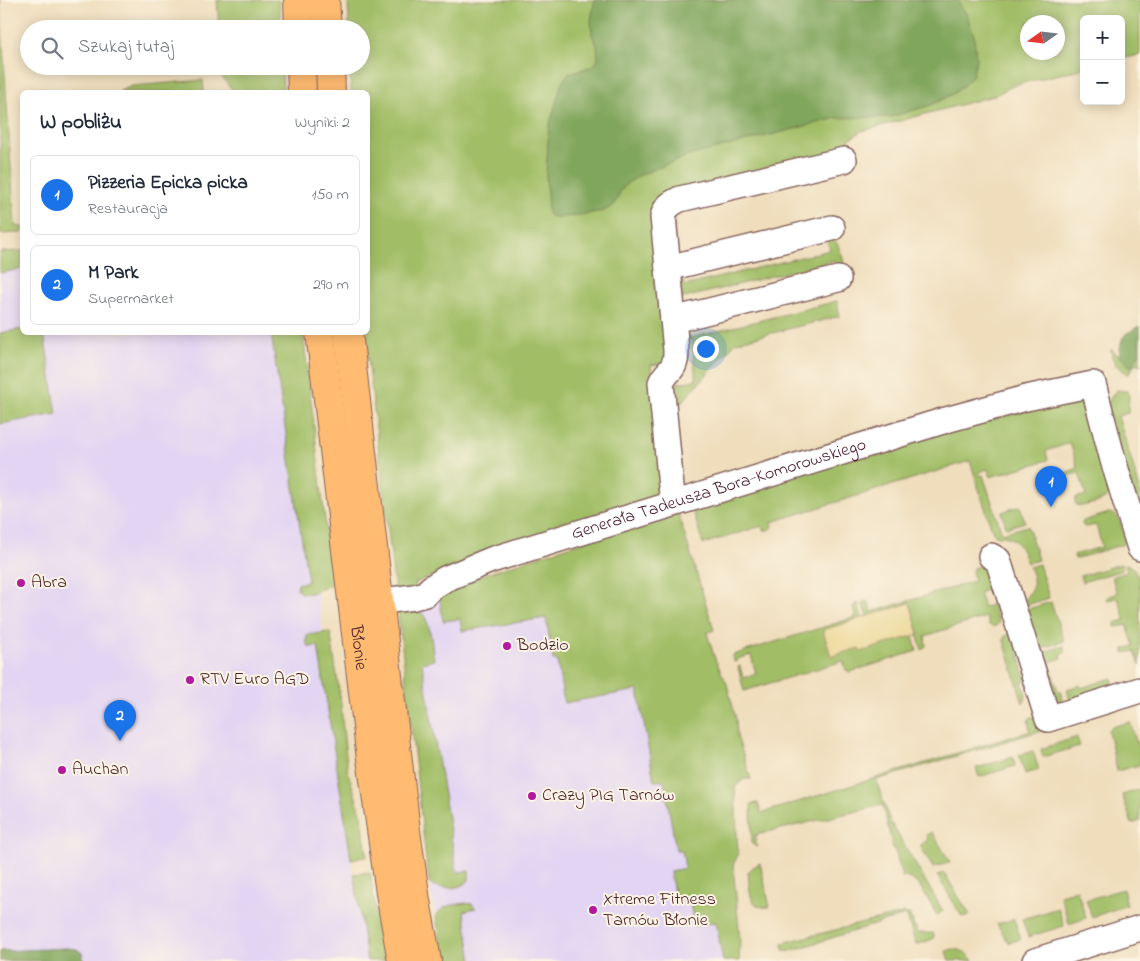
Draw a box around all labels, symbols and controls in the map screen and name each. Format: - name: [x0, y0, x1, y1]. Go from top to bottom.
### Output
- north arrow: [1020, 15, 1065, 60]
- map controls: [1080, 15, 1125, 105]
- button: +: [1080, 15, 1125, 60]
- search box: [20, 20, 370, 75]
- icon: search: [38, 34, 66, 62]
- text: Szukaj tutaj: [78, 34, 174, 61]
- button: −: [1080, 60, 1125, 105]
- text: W pobliżu: [40, 108, 122, 138]
- text: Wyniki: 2: [295, 111, 350, 135]
- text: Pizzeria Epicka picka: [88, 170, 248, 197]
- text: 1: [54, 183, 60, 207]
- text: 150 m: [311, 183, 349, 207]
- text: Restauracja: [88, 197, 168, 221]
- text: M Park: [88, 260, 139, 287]
- text: 2: [53, 273, 61, 297]
- text: 290 m: [313, 273, 349, 297]
- text: Supermarket: [88, 287, 174, 311]
- your location: [693, 336, 719, 362]
- street label: Generała Tadeusza Bora-Komorowskiego: [568, 432, 870, 547]
- pin: 1: [1035, 466, 1067, 507]
- place label: Abra: [31, 570, 67, 596]
- marker: Abra: [15, 577, 27, 589]
- street label: Błonie: [342, 623, 373, 672]
- place label: Bodzio: [516, 633, 569, 659]
- marker: Bodzio: [501, 640, 513, 652]
- place label: RTV Euro AGD: [200, 667, 309, 693]
- marker: RTV Euro AGD: [184, 674, 196, 686]
- pin: 2: [104, 700, 136, 741]
- place label: Auchan: [72, 757, 129, 783]
- marker: Auchan: [56, 764, 68, 776]
- place label: Crazy PIG Tarnów: [542, 783, 674, 809]
- marker: Crazy PIG Tarnów: [526, 790, 538, 802]
- place label: Xtreme Fitness Tarnów Błonie: [603, 887, 716, 934]
- marker: Xtreme Fitness Tarnów Błonie: [587, 904, 599, 916]

